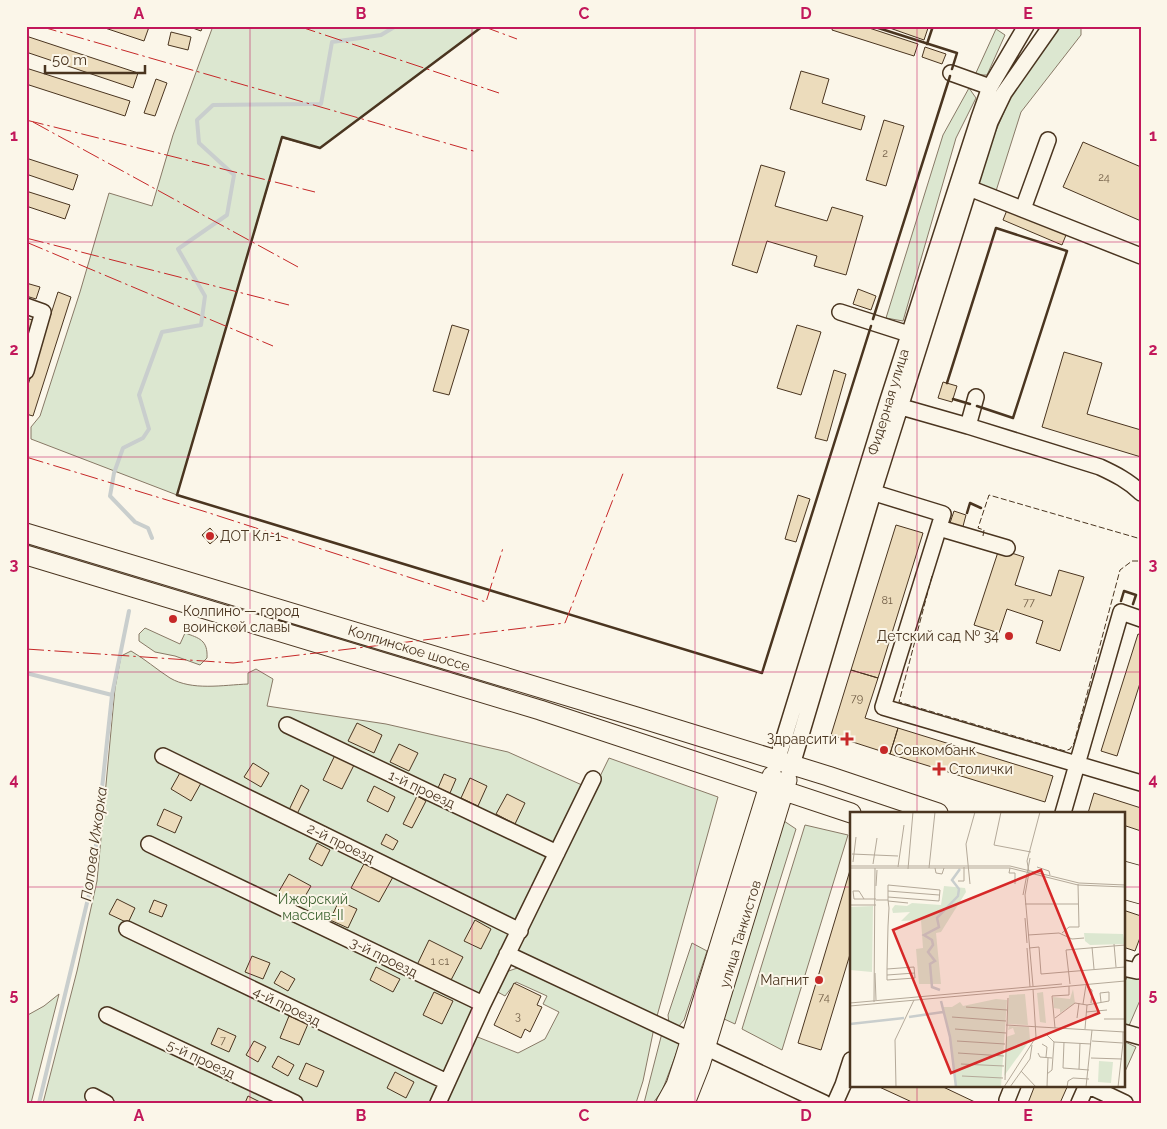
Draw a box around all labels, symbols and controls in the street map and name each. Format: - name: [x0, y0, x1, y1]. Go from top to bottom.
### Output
- text: A: [134, 4, 145, 23]
- text: B: [356, 4, 367, 23]
- text: C: [579, 4, 590, 23]
- text: D: [800, 4, 812, 23]
- text: E: [1023, 4, 1033, 23]
- scale bar: [45, 42, 145, 74]
- text: 50 m: [52, 51, 87, 69]
- text: 1: [10, 126, 18, 145]
- text: 1: [1149, 126, 1157, 145]
- house number: 2: [882, 147, 888, 160]
- house number: 24: [1098, 171, 1110, 184]
- text: 2: [9, 340, 19, 359]
- text: 2: [1148, 340, 1158, 359]
- street label: Фидерная улица: [864, 347, 912, 457]
- place label: ДОТ Кл-1: [220, 528, 281, 544]
- marker: ДОТ Кл-1: [204, 530, 216, 542]
- text: 3: [10, 555, 19, 574]
- text: 3: [1149, 555, 1158, 574]
- house number: 81: [881, 594, 893, 607]
- house number: 77: [1023, 596, 1035, 609]
- place label: Колпино — город воинской славы: [183, 603, 299, 635]
- marker: Колпино — город воинской славы: [167, 613, 179, 625]
- street label: Колпинское шоссе: [346, 622, 472, 674]
- place label: Детский сад № 34: [877, 628, 999, 644]
- marker: Детский сад № 34: [1003, 630, 1015, 642]
- house number: 79: [851, 692, 863, 705]
- place label: Здравсити: [767, 731, 837, 747]
- marker: Здравсити: [841, 733, 853, 745]
- place label: Совкомбанк: [894, 742, 976, 758]
- marker: Совкомбанк: [878, 744, 890, 756]
- place label: Столички: [949, 761, 1013, 777]
- marker: Столички: [933, 763, 945, 775]
- street label: 1-й проезд: [386, 767, 458, 811]
- text: 4: [9, 770, 19, 789]
- text: 4: [1148, 770, 1158, 789]
- water label: Попова Ижорка: [77, 786, 111, 902]
- inset map: [850, 812, 1124, 1086]
- street label: 2-й проезд: [305, 820, 377, 866]
- street label: улица Танкистов: [716, 878, 764, 990]
- park label: Ижорский массив-II: [278, 891, 348, 923]
- street label: 3-й проезд: [348, 934, 420, 980]
- house number: 1 с1: [431, 955, 449, 968]
- place label: Магнит: [760, 972, 809, 988]
- marker: Магнит: [813, 974, 825, 986]
- street label: 4-й проезд: [251, 983, 323, 1029]
- text: 5: [10, 985, 19, 1004]
- text: 5: [1149, 985, 1158, 1004]
- house number: 74: [818, 991, 830, 1004]
- house number: 3: [515, 1010, 521, 1023]
- house number: 7: [220, 1034, 226, 1047]
- street label: 5-й проезд: [165, 1036, 237, 1082]
- text: A: [134, 1106, 145, 1125]
- text: B: [356, 1106, 367, 1125]
- text: C: [579, 1106, 590, 1125]
- text: D: [800, 1106, 812, 1125]
- text: E: [1023, 1106, 1033, 1125]

